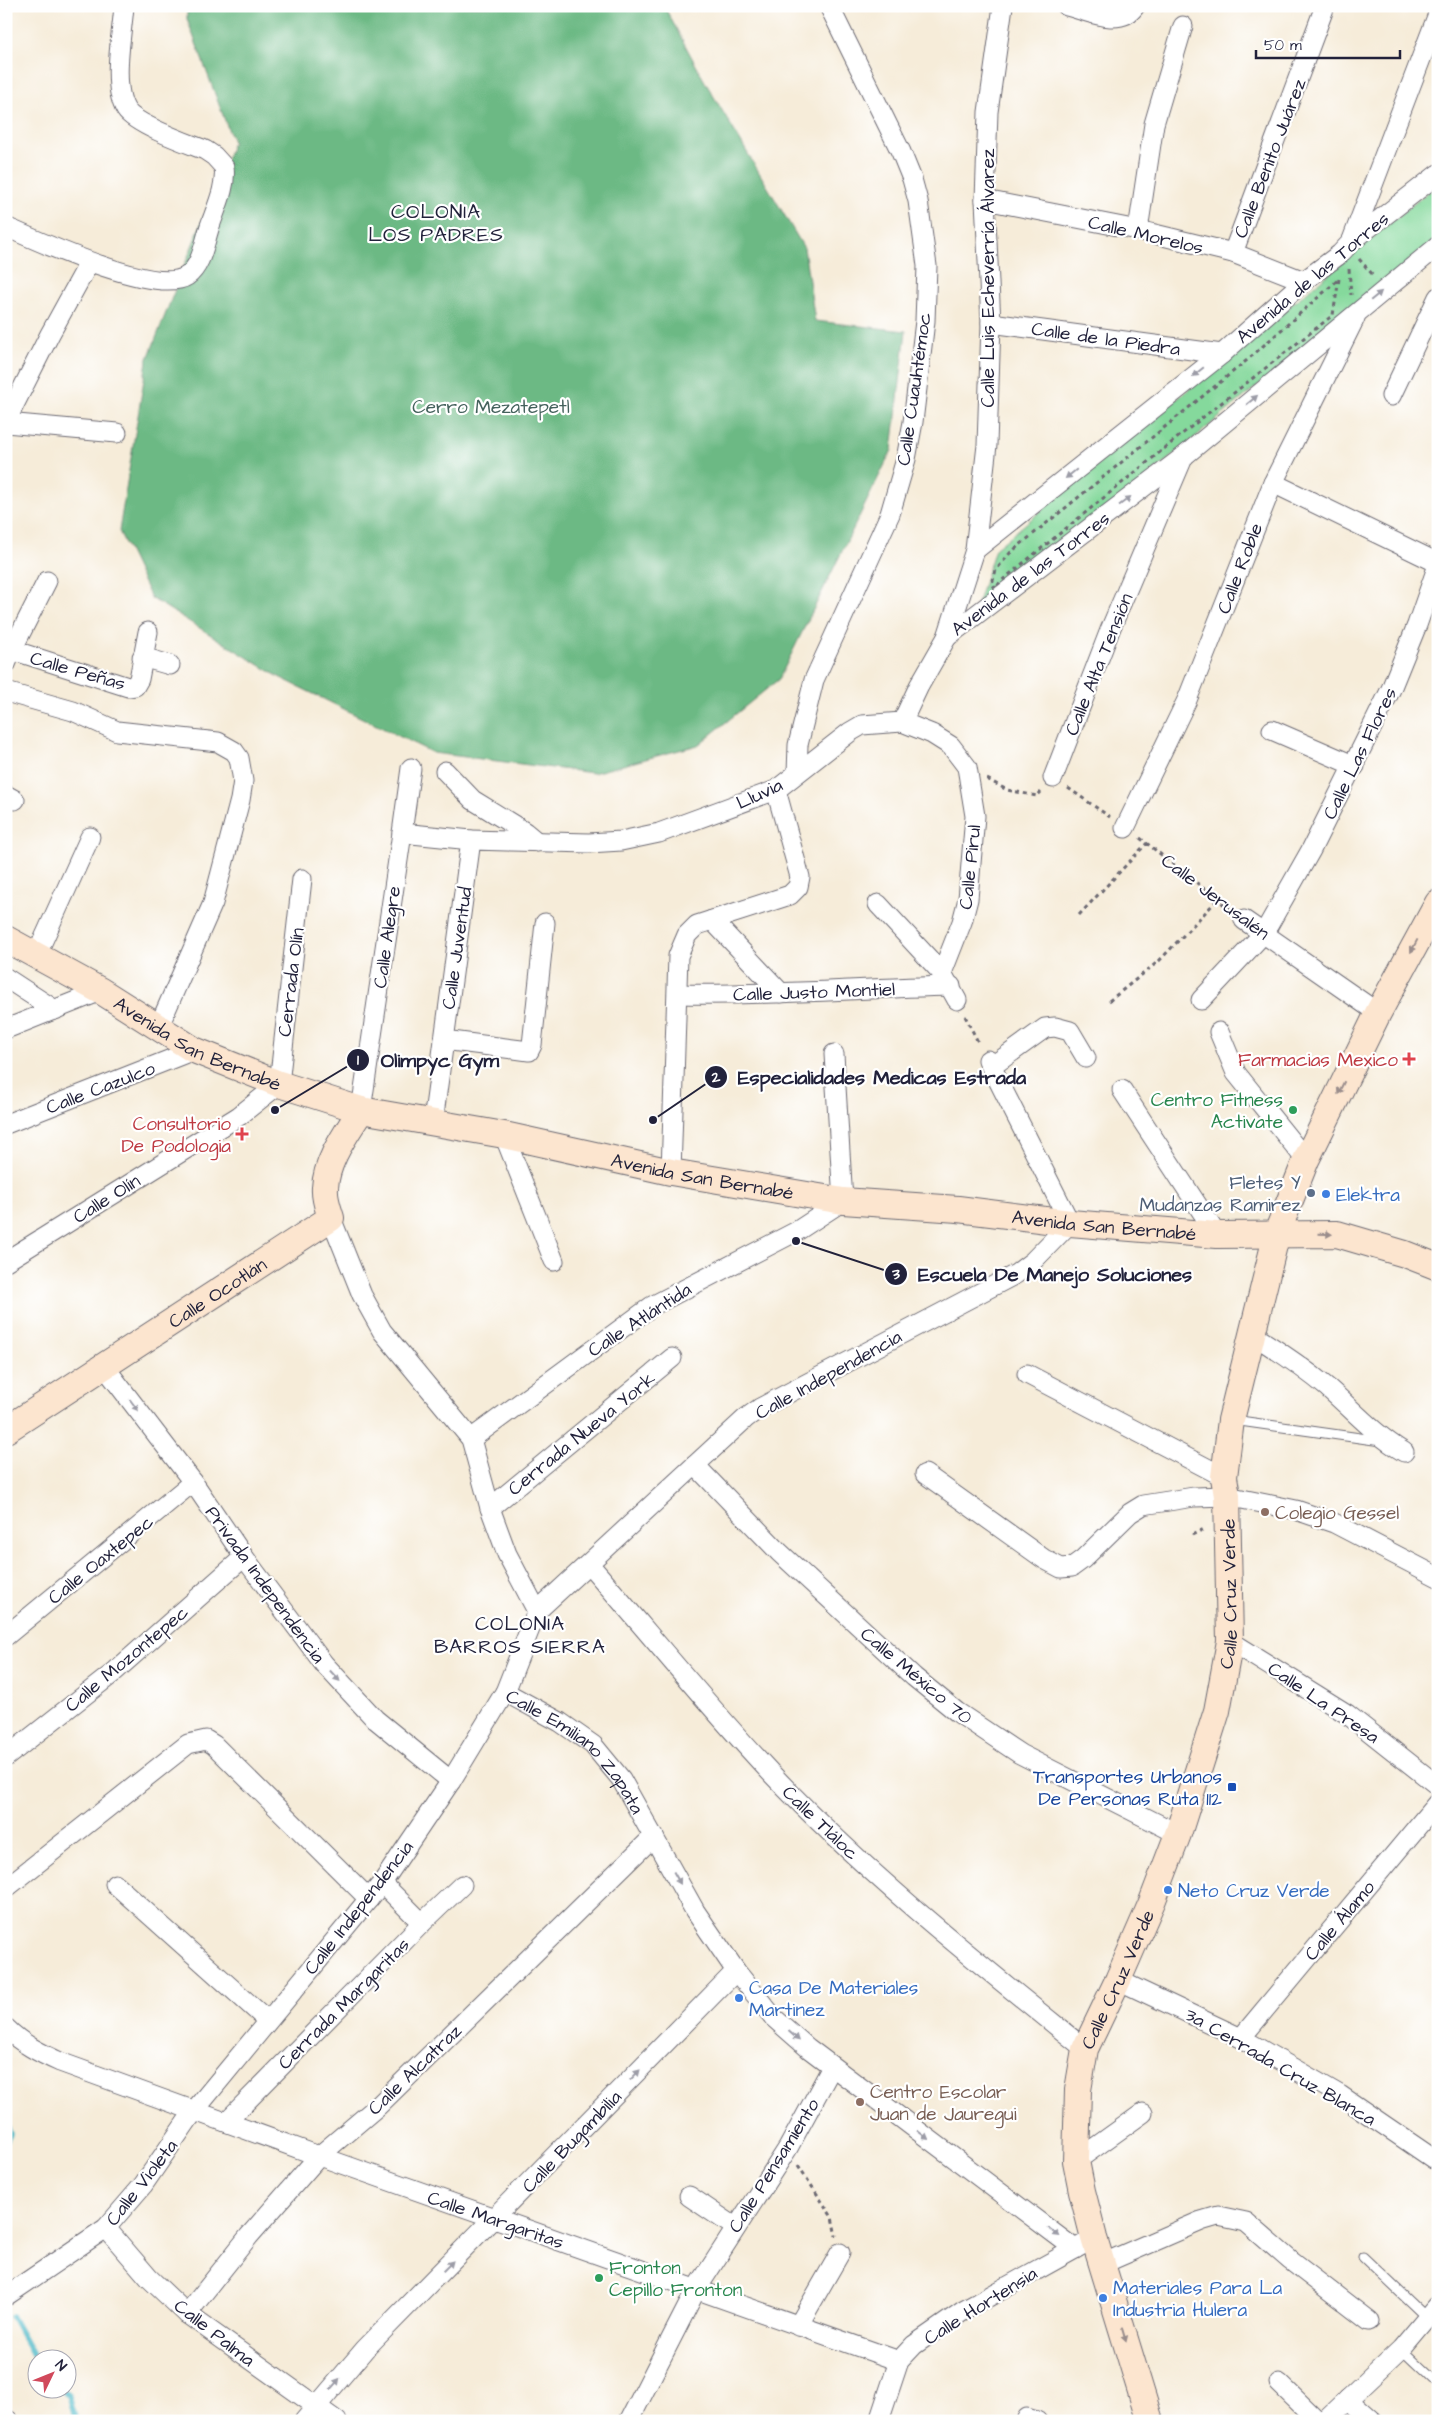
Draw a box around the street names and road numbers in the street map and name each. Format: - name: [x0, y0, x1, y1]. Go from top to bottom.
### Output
- street label: Calle Benito Juárez: [1228, 74, 1313, 242]
- street label: Calle Luis Echeverría Álvarez: [975, 148, 1002, 407]
- street label: Avenida de las Torres: [1231, 206, 1395, 350]
- street label: Calle Morelos: [1085, 209, 1206, 262]
- street label: Calle Cuauhtémoc: [890, 311, 939, 467]
- street label: Calle de la Piedra: [1030, 316, 1182, 363]
- street label: Avenida de las Torres: [946, 506, 1116, 643]
- street label: Calle Roble: [1211, 519, 1270, 618]
- street label: Calle Alta Tensión: [1059, 589, 1140, 740]
- street label: Calle Peñas: [27, 645, 128, 698]
- street label: Calle Las Flores: [1317, 683, 1404, 824]
- street label: Lluvia: [732, 772, 787, 817]
- street label: Calle Pirul: [953, 823, 988, 911]
- street label: Calle Jerusalén: [1155, 847, 1275, 947]
- street label: Calle Alegre: [367, 884, 409, 990]
- street label: Calle Juventud: [436, 885, 479, 1011]
- street label: Cerrada Olín: [271, 926, 312, 1038]
- street label: Calle Justo Montiel: [733, 976, 895, 1009]
- street label: Avenida San Bernabé: [108, 991, 285, 1099]
- street label: Calle Cazulco: [42, 1055, 159, 1122]
- street label: Avenida San Bernabé: [608, 1147, 796, 1207]
- street label: Calle Olín: [68, 1168, 146, 1231]
- street label: Avenida San Bernabé: [1010, 1204, 1197, 1248]
- street label: Calle Ocotlán: [163, 1252, 272, 1336]
- street label: Calle Atlántida: [583, 1276, 697, 1364]
- street label: Calle Independencia: [751, 1324, 907, 1427]
- street label: Cerrada Nueva York: [502, 1366, 662, 1502]
- street label: Privada Independencia: [198, 1501, 331, 1669]
- street label: Calle Oaxtepec: [42, 1509, 160, 1611]
- street label: Calle Cruz Verde: [1213, 1518, 1245, 1671]
- street label: Calle Mozontepec: [59, 1599, 195, 1719]
- street label: Calle México 70: [854, 1621, 978, 1731]
- street label: Calle La Presa: [1262, 1656, 1385, 1751]
- street label: Calle Emiliano Zapata: [501, 1683, 650, 1820]
- street label: Calle Tláloc: [776, 1780, 864, 1867]
- street label: Calle Independencia: [298, 1835, 420, 1981]
- street label: Calle Álamo: [1299, 1875, 1382, 1967]
- street label: Calle Cruz Verde: [1075, 1906, 1162, 2054]
- street label: Cerrada Margaritas: [272, 1932, 417, 2077]
- street label: 3a Cerrada Cruz Blanca: [1180, 2002, 1381, 2133]
- street label: Calle Alcatraz: [362, 2018, 468, 2122]
- street label: Calle Bugambilia: [516, 2084, 629, 2200]
- street label: Calle Pensamiento: [722, 2093, 827, 2238]
- street label: Calle Violeta: [100, 2134, 185, 2232]
- street label: Calle Margaritas: [423, 2184, 567, 2257]
- street label: Calle Hortensia: [919, 2260, 1043, 2352]
- street label: Calle Palma: [168, 2293, 261, 2374]

